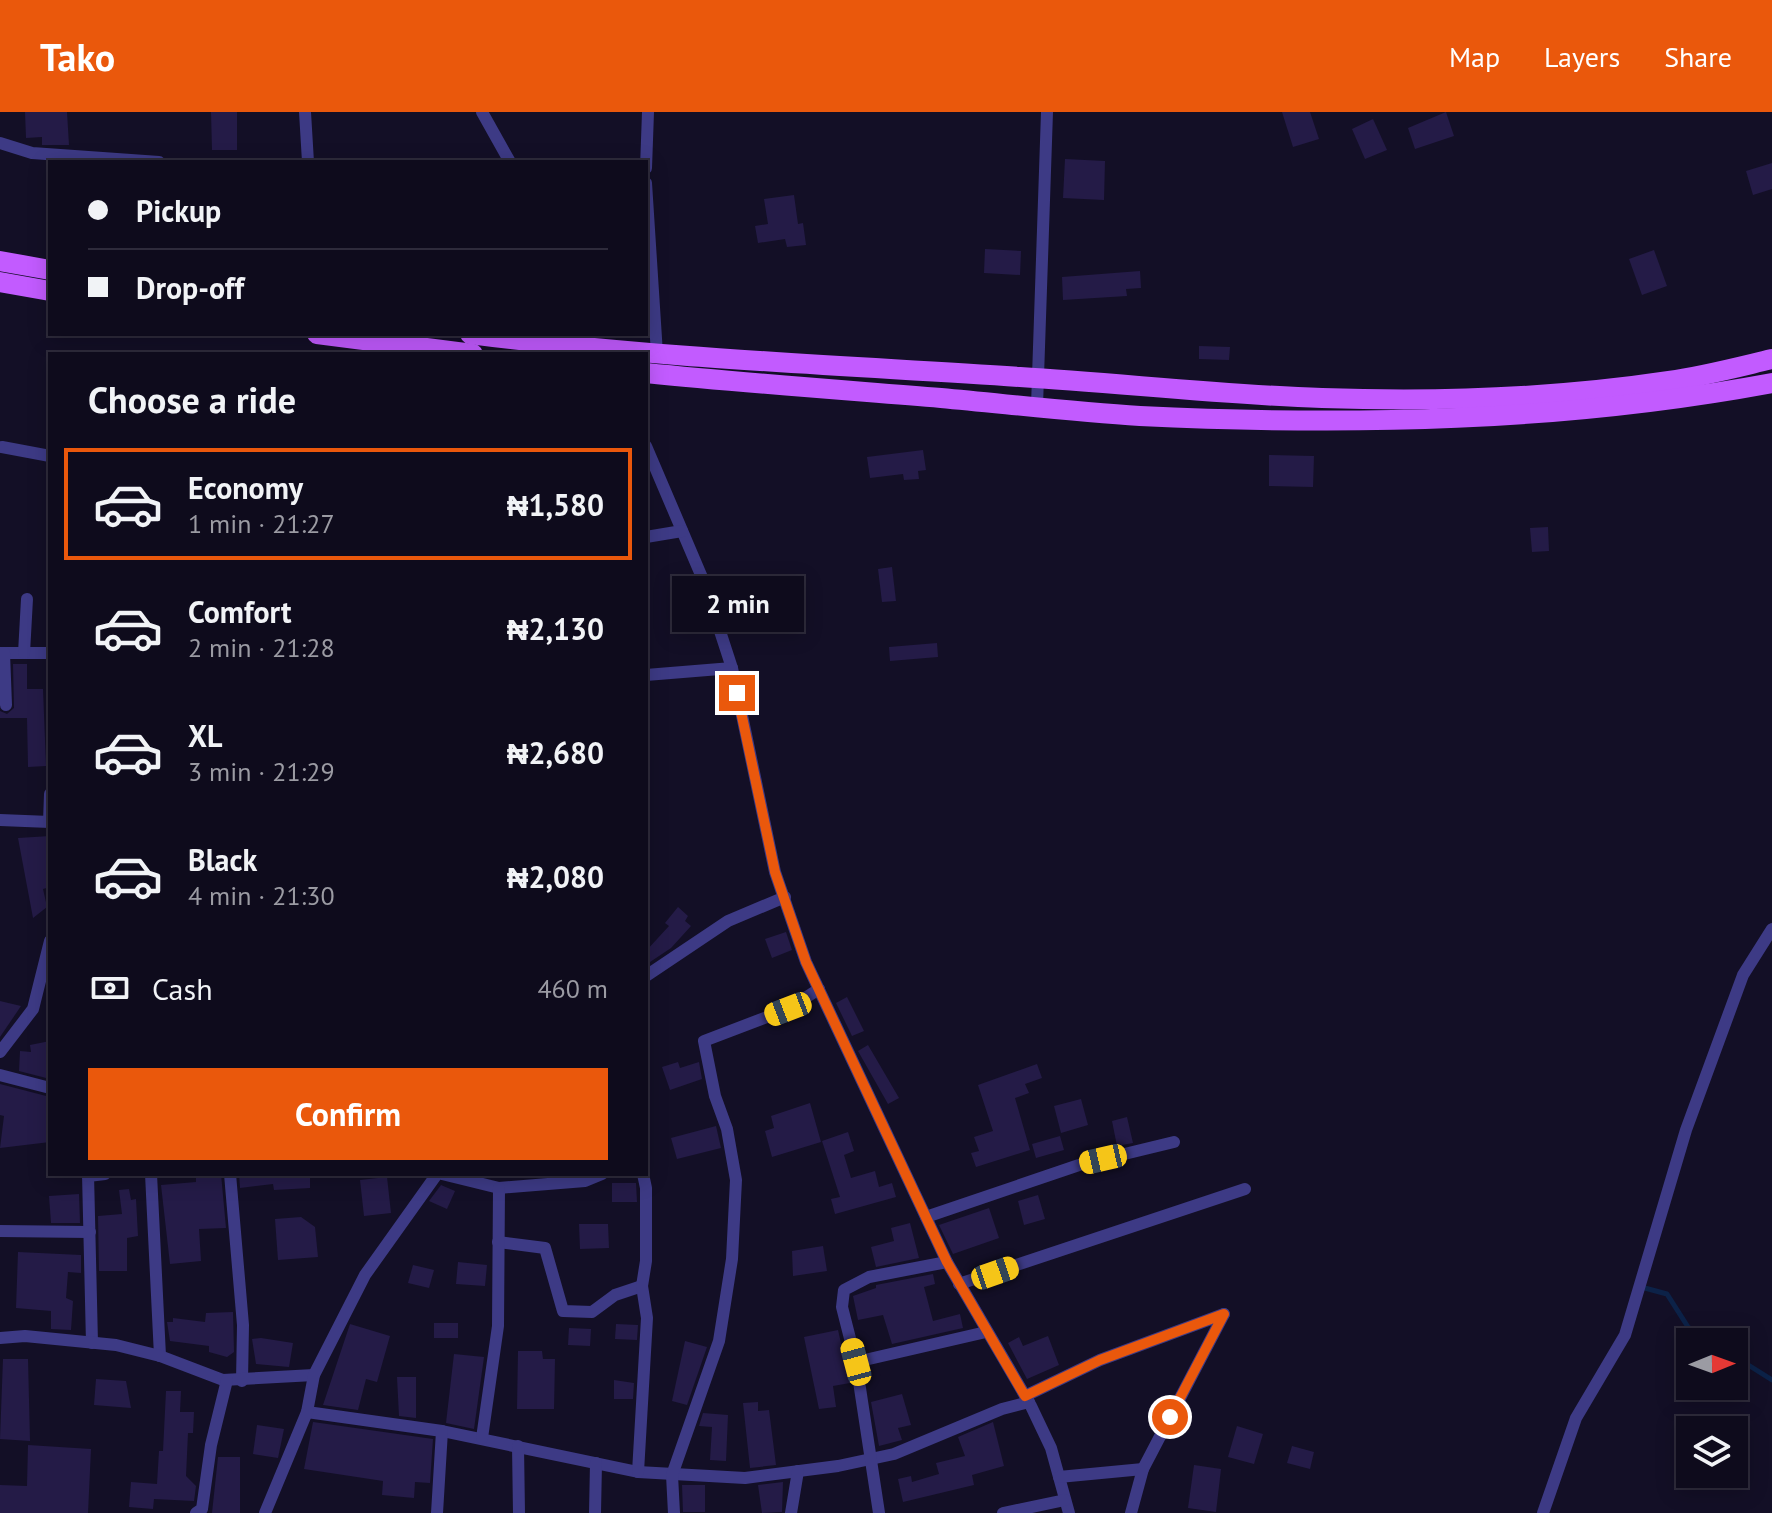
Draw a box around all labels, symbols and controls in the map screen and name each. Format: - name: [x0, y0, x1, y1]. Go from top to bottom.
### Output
- text: Tako: [40, 32, 115, 81]
- text: Map: [1449, 38, 1500, 75]
- text: Layers: [1544, 38, 1620, 75]
- text: Share: [1664, 38, 1732, 75]
- text: Pickup: [136, 191, 221, 230]
- text: Drop-off: [136, 268, 244, 307]
- text: Choose a ride: [88, 376, 296, 423]
- icon: car: [92, 468, 164, 540]
- text: Economy: [188, 468, 303, 507]
- text: ₦1,580: [507, 485, 604, 524]
- text: 1 min · 21:27: [188, 507, 335, 540]
- callout: 2 min: [671, 577, 803, 633]
- text: 2 min: [706, 587, 770, 620]
- icon: car: [92, 592, 164, 664]
- text: Comfort: [188, 592, 291, 631]
- text: ₦2,130: [507, 609, 604, 648]
- text: 2 min · 21:28: [188, 631, 335, 664]
- route end: [719, 675, 755, 711]
- icon: car: [92, 716, 164, 788]
- text: XL: [188, 716, 222, 755]
- text: ₦2,680: [507, 733, 604, 772]
- text: 3 min · 21:29: [188, 755, 335, 788]
- icon: car: [92, 840, 164, 912]
- text: Black: [188, 840, 257, 879]
- text: ₦2,080: [507, 857, 604, 896]
- text: 4 min · 21:30: [188, 879, 335, 912]
- icon: cash: [88, 966, 132, 1010]
- text: Cash: [152, 969, 213, 1008]
- text: 460 m: [537, 972, 608, 1005]
- car: [761, 989, 815, 1029]
- button: Confirm: [88, 1068, 608, 1160]
- car: [1077, 1142, 1129, 1176]
- car: [968, 1254, 1022, 1292]
- north arrow: [1676, 1328, 1748, 1400]
- map controls: [1676, 1328, 1748, 1488]
- car: [838, 1336, 874, 1388]
- route start: [1152, 1399, 1188, 1435]
- button: layers: [1676, 1416, 1748, 1488]

